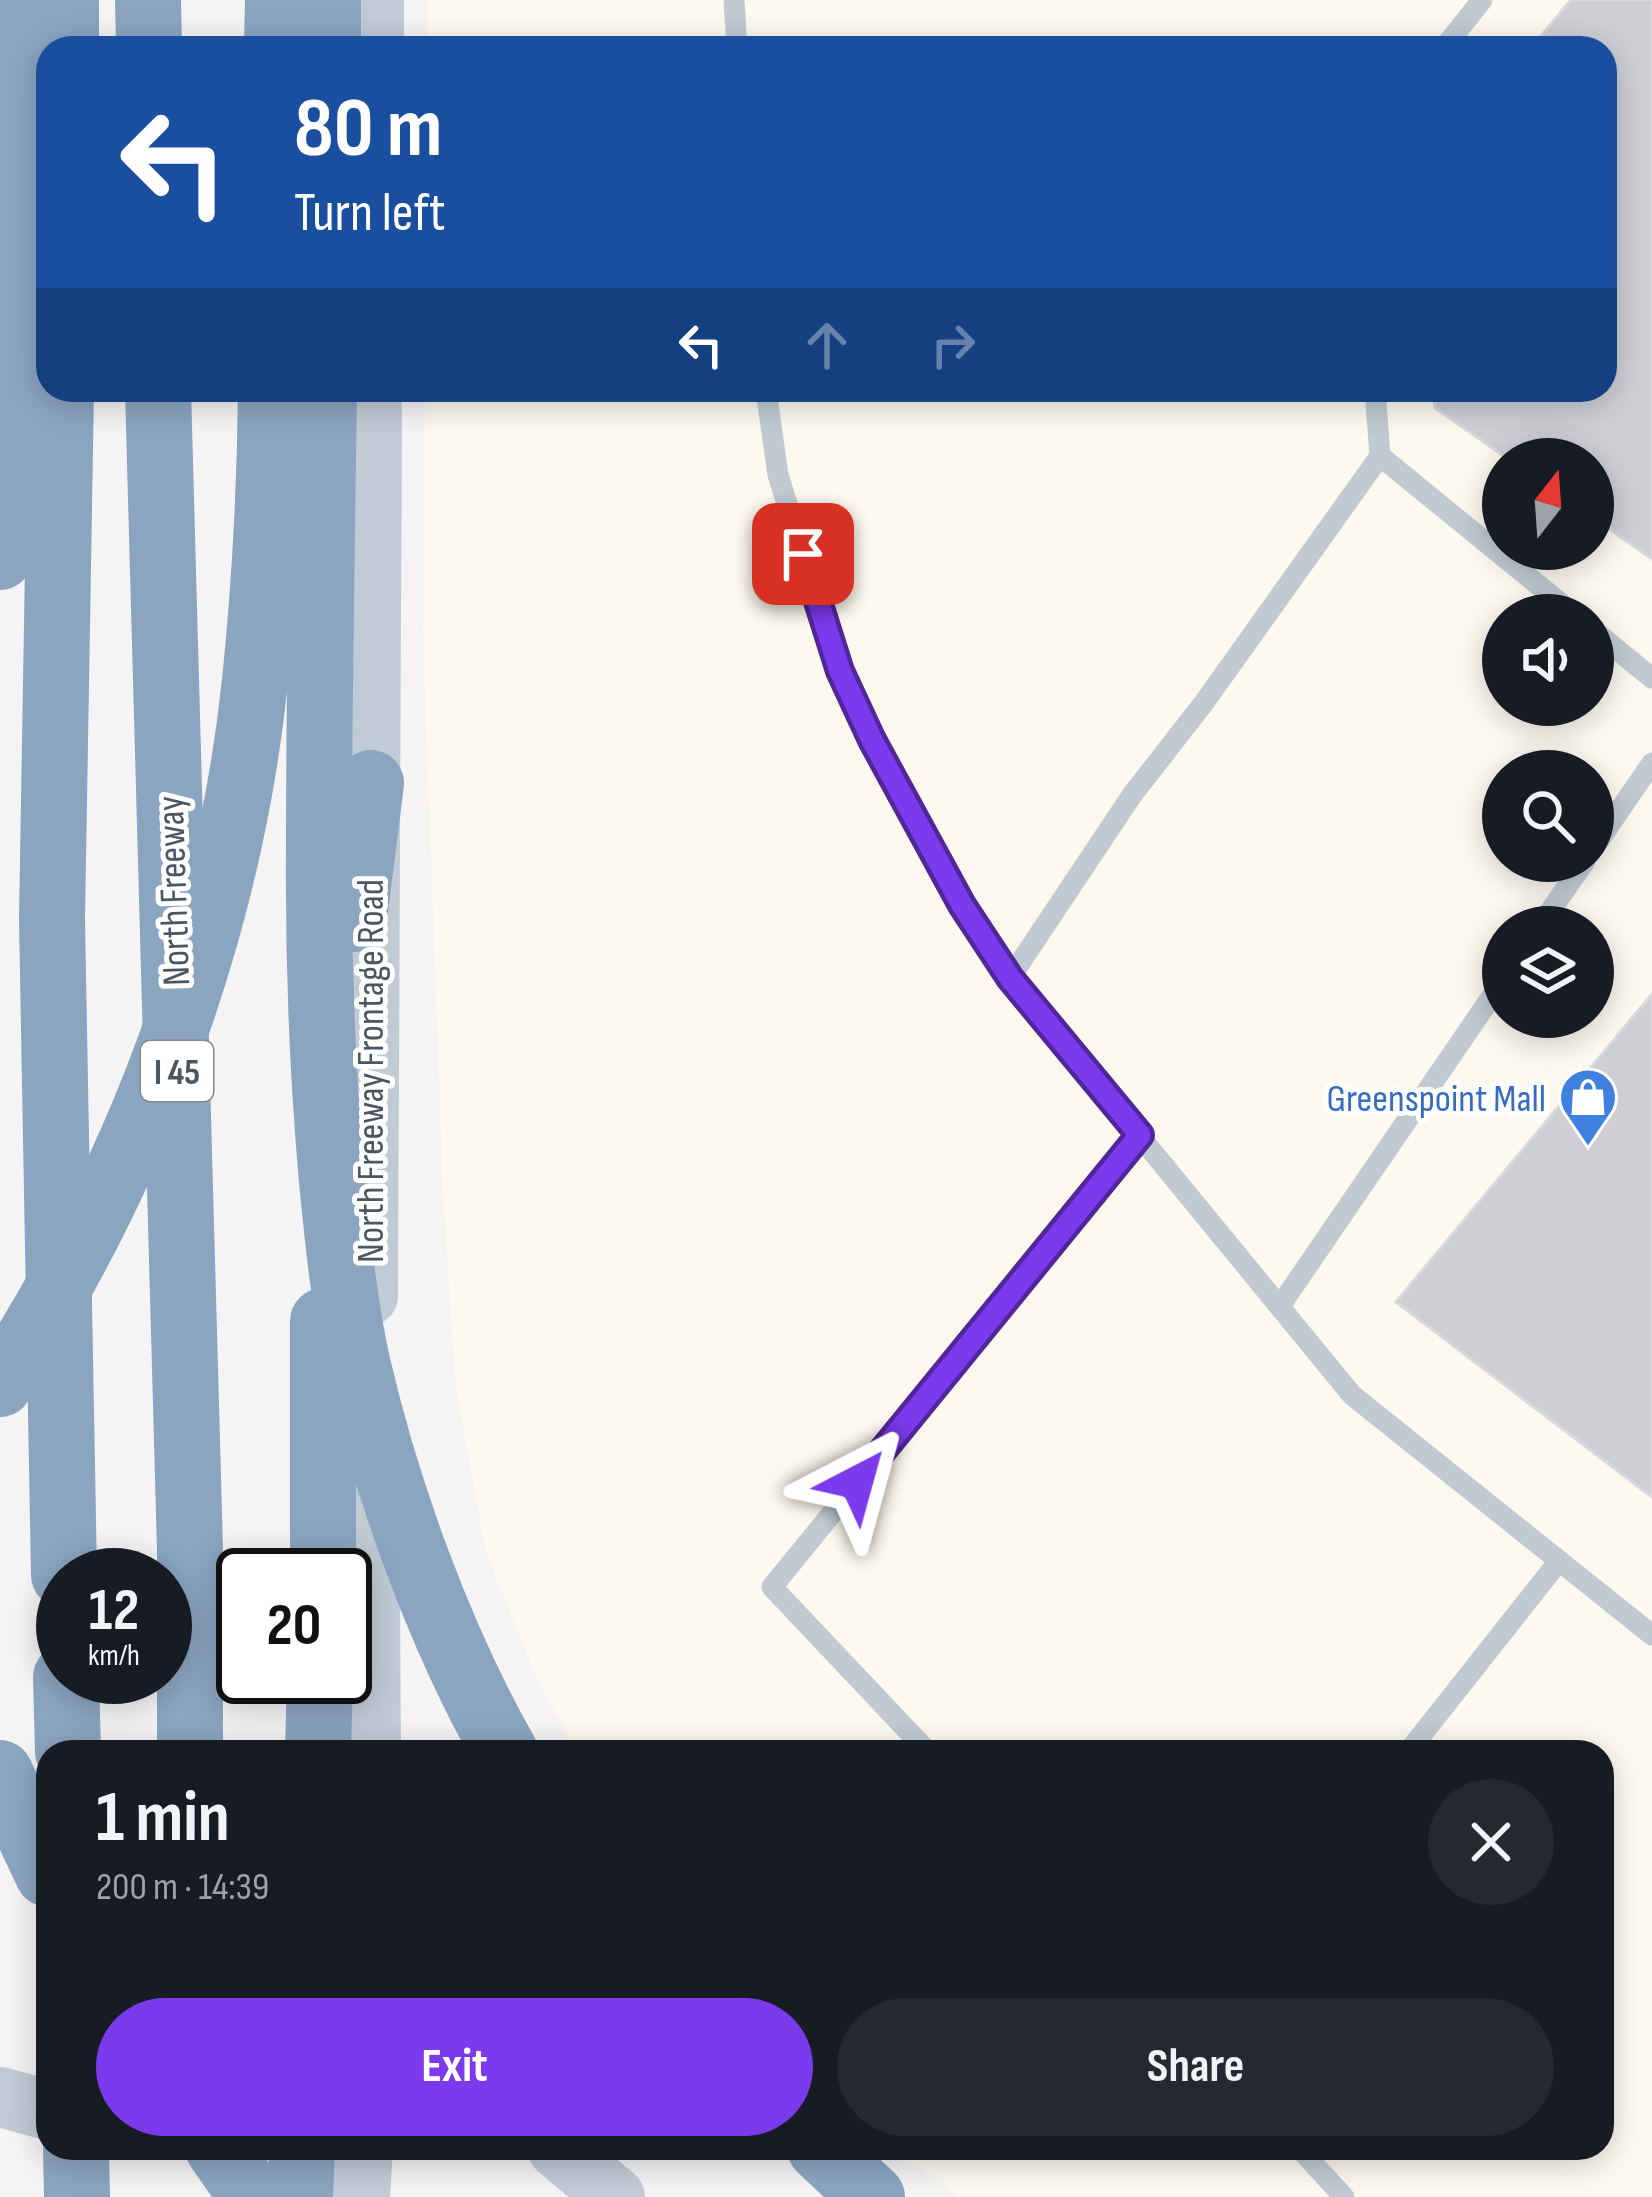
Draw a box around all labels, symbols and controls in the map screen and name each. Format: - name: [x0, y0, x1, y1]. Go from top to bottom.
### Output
- text: 80 m: [294, 79, 442, 180]
- icon: left: [96, 84, 252, 240]
- text: Turn left: [294, 181, 446, 246]
- icon: left: [668, 312, 734, 378]
- icon: ahead: [794, 312, 860, 378]
- icon: right: [920, 312, 986, 378]
- north arrow: [1482, 438, 1614, 570]
- map controls: [1482, 438, 1614, 1038]
- pin: [752, 503, 854, 605]
- icon: arrive: [770, 521, 836, 587]
- button: sound: [1482, 594, 1614, 726]
- button: search: [1482, 750, 1614, 882]
- street label: North Freeway: [148, 795, 201, 987]
- street label: North Freeway Frontage Road: [348, 879, 395, 1263]
- button: layers: [1482, 906, 1614, 1038]
- road number: I 45: [141, 1041, 213, 1101]
- shop icon: Greenspoint Mall: [1557, 1066, 1619, 1148]
- place label: Greenspoint Mall: [1327, 1076, 1546, 1123]
- position arrow: [794, 1419, 920, 1545]
- speed limit sign: 20: [216, 1548, 372, 1704]
- text: 12: [89, 1575, 139, 1647]
- text: km/h: [88, 1638, 140, 1674]
- text: 1 min: [96, 1775, 230, 1862]
- button: close: [1428, 1779, 1554, 1905]
- text: 200 m · 14:39: [96, 1864, 269, 1911]
- button: Exit: [96, 1998, 813, 2136]
- button: Share: [837, 1998, 1554, 2136]

